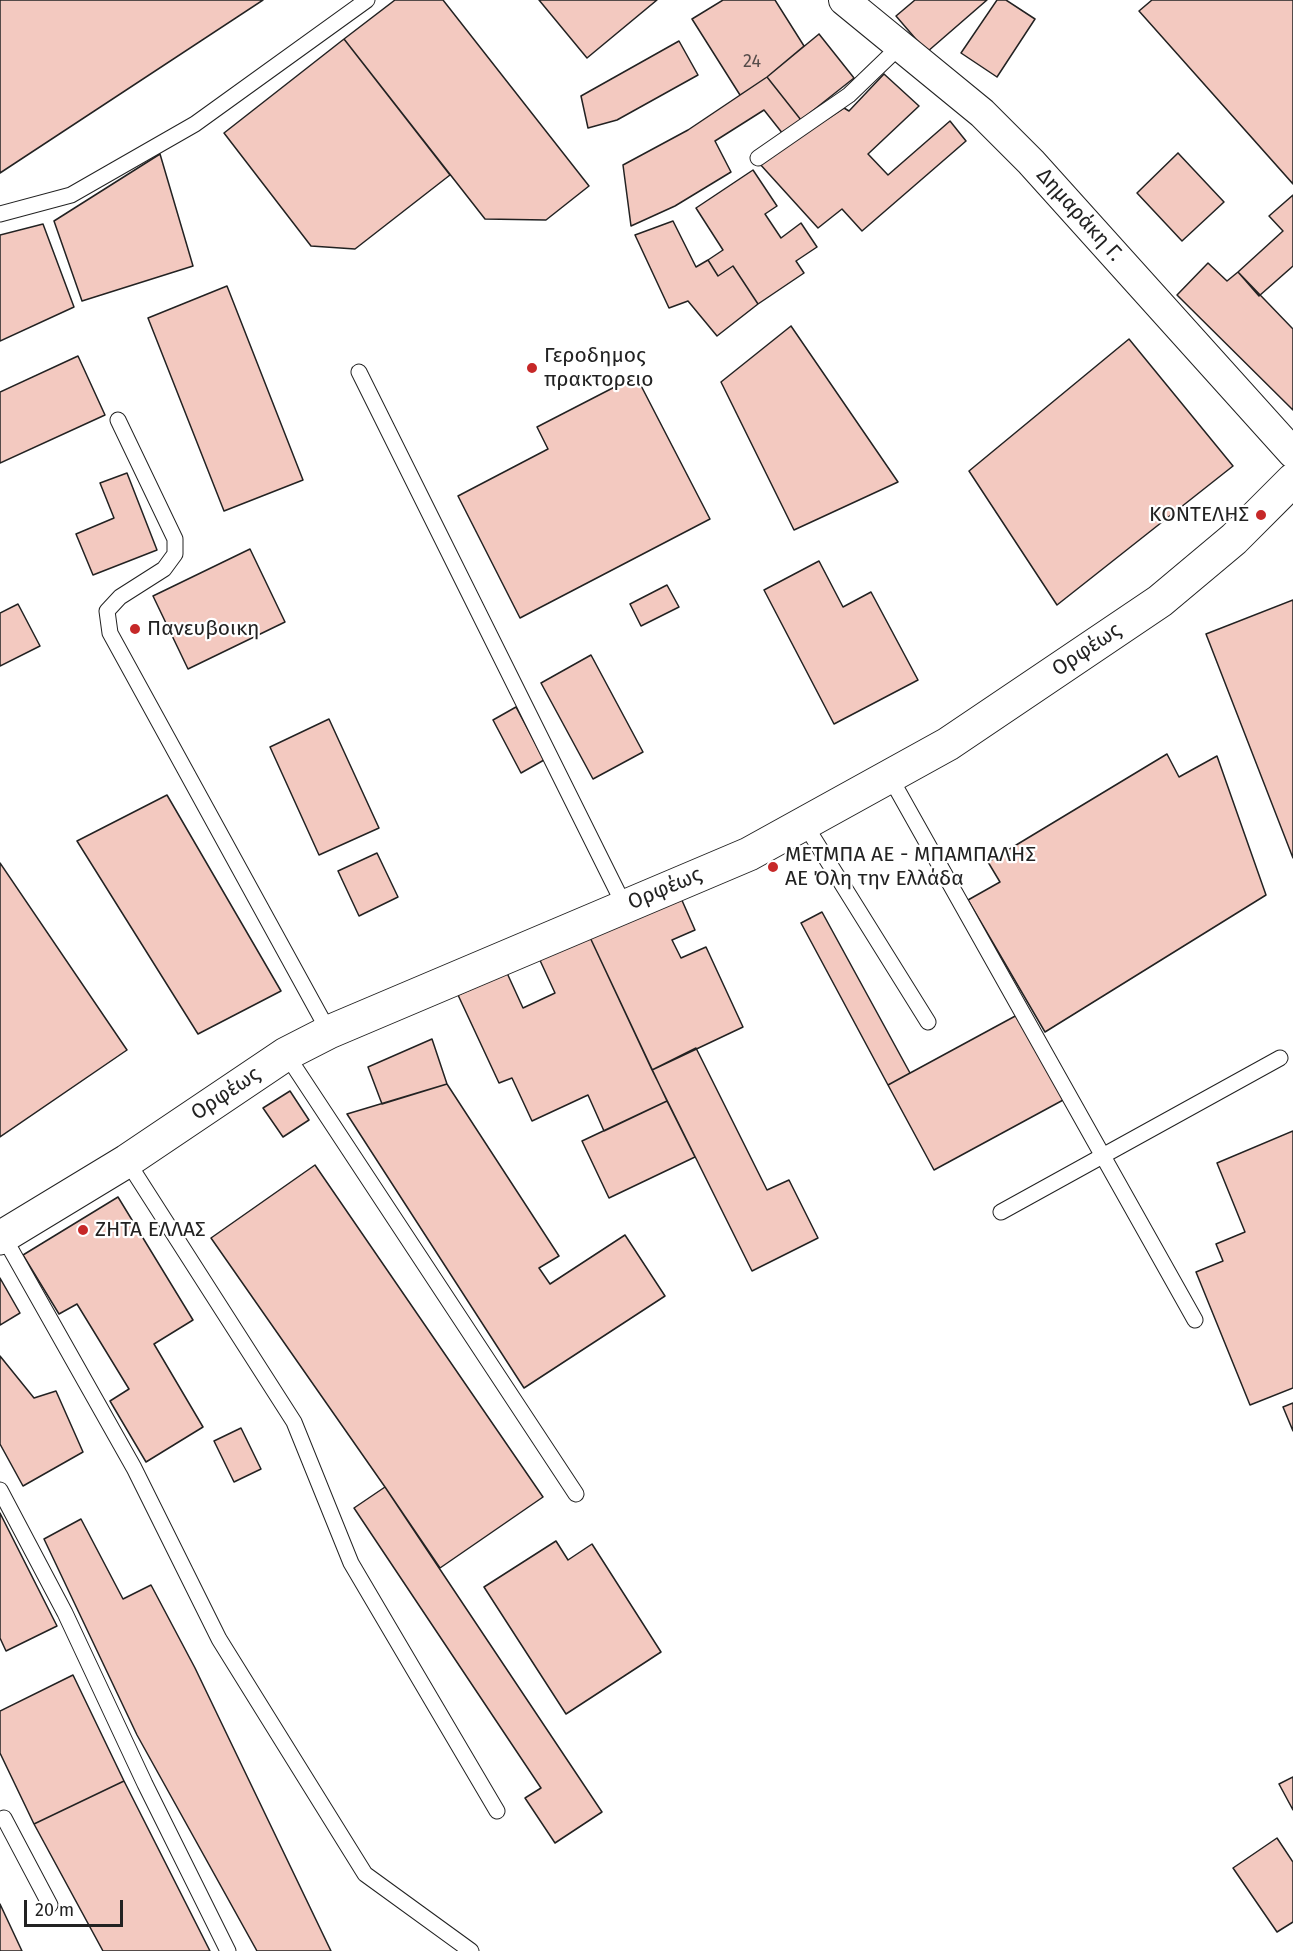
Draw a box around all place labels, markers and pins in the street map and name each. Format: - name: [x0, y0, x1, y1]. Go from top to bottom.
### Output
- place label: Γεροδημος πρακτορειο: [544, 343, 654, 393]
- marker: Γεροδημος πρακτορειο: [525, 361, 539, 375]
- place label: ΚΟΝΤΕΛΗΣ: [1149, 502, 1249, 528]
- marker: ΚΟΝΤΕΛΗΣ: [1254, 508, 1268, 522]
- place label: Πανευβοικη: [147, 616, 259, 642]
- marker: Πανευβοικη: [128, 622, 142, 636]
- place label: ΜΕΤΜΠΑ ΑΕ - ΜΠΑΜΠΑΛΗΣ ΑΕ Όλη την Ελλάδα: [785, 842, 1036, 892]
- marker: ΜΕΤΜΠΑ ΑΕ - ΜΠΑΜΠΑΛΗΣ ΑΕ Όλη την Ελλάδα: [766, 860, 780, 874]
- place label: ΖΗΤΑ ΕΛΛΑΣ: [95, 1217, 206, 1243]
- marker: ΖΗΤΑ ΕΛΛΑΣ: [76, 1223, 90, 1237]

